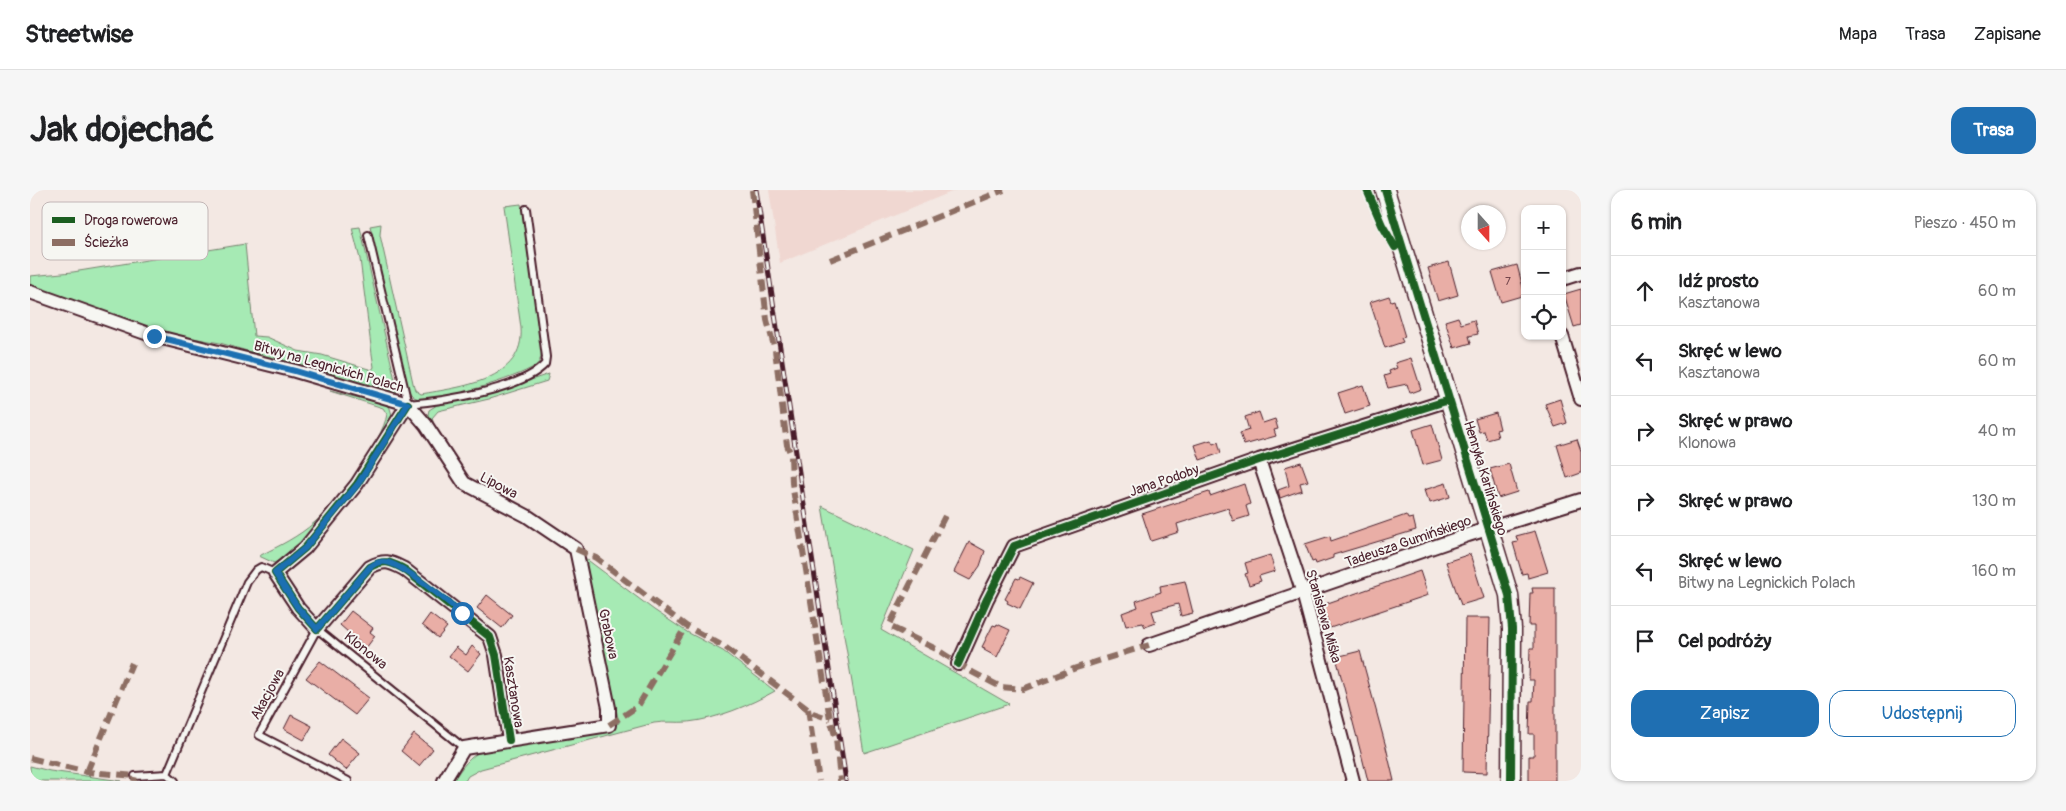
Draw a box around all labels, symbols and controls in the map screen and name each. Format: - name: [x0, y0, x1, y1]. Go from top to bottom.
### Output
- text: Streetwise: [25, 20, 133, 49]
- text: Mapa: [1839, 23, 1877, 46]
- text: Trasa: [1905, 23, 1946, 46]
- text: Zapisane: [1974, 23, 2041, 46]
- button: Trasa: [1951, 107, 2036, 154]
- text: Jak dojechać: [30, 108, 214, 152]
- legend: [42, 202, 208, 260]
- north arrow: [1461, 205, 1506, 250]
- map controls: [1521, 205, 1566, 340]
- button: +: [1521, 205, 1566, 250]
- text: 6 min: [1631, 209, 1682, 236]
- text: Droga rowerowa: [84, 212, 178, 229]
- text: Pieszo · 450 m: [1914, 213, 2016, 233]
- text: Ścieżka: [84, 233, 128, 251]
- button: −: [1521, 250, 1566, 295]
- text: Idź prosto: [1678, 269, 1759, 293]
- house number: 7: [1505, 275, 1511, 288]
- icon: ahead: [1631, 277, 1659, 305]
- text: 60 m: [1978, 281, 2016, 301]
- text: Kasztanowa: [1678, 293, 1760, 313]
- button: locate: [1521, 295, 1566, 340]
- route end: [143, 325, 166, 348]
- street label: Bitwy na Legnickich Polach: [252, 337, 406, 396]
- text: Skręć w lewo: [1678, 339, 1782, 363]
- icon: left: [1631, 347, 1659, 375]
- text: 60 m: [1978, 351, 2016, 371]
- text: Kasztanowa: [1678, 363, 1760, 383]
- text: Skręć w prawo: [1678, 409, 1792, 433]
- icon: right: [1631, 417, 1659, 445]
- street label: Henryka Karlińskiego: [1460, 419, 1511, 538]
- text: 40 m: [1978, 421, 2016, 441]
- text: Klonowa: [1678, 433, 1736, 453]
- street label: Jana Podoby: [1127, 461, 1201, 500]
- street label: Lipowa: [477, 468, 521, 502]
- icon: right: [1631, 487, 1659, 515]
- text: Skręć w prawo: [1678, 489, 1792, 513]
- text: 130 m: [1972, 491, 2016, 511]
- street label: Tadeusza Gumińskiego: [1343, 512, 1474, 571]
- text: Skręć w lewo: [1678, 549, 1782, 573]
- icon: left: [1631, 557, 1659, 585]
- text: 160 m: [1972, 561, 2016, 581]
- street label: Stanisława Miśka: [1302, 567, 1345, 665]
- text: Bitwy na Legnickich Polach: [1678, 573, 1855, 593]
- route start: [451, 602, 474, 625]
- street label: Grabowa: [595, 607, 622, 661]
- icon: arrive: [1631, 627, 1659, 655]
- street label: Klonowa: [341, 628, 391, 673]
- text: Cel podróży: [1678, 629, 1771, 653]
- street label: Kasztanowa: [499, 655, 528, 729]
- street label: Akacjowa: [247, 666, 288, 722]
- button: Zapisz: [1631, 690, 1819, 737]
- button: Udostępnij: [1829, 690, 2016, 737]

